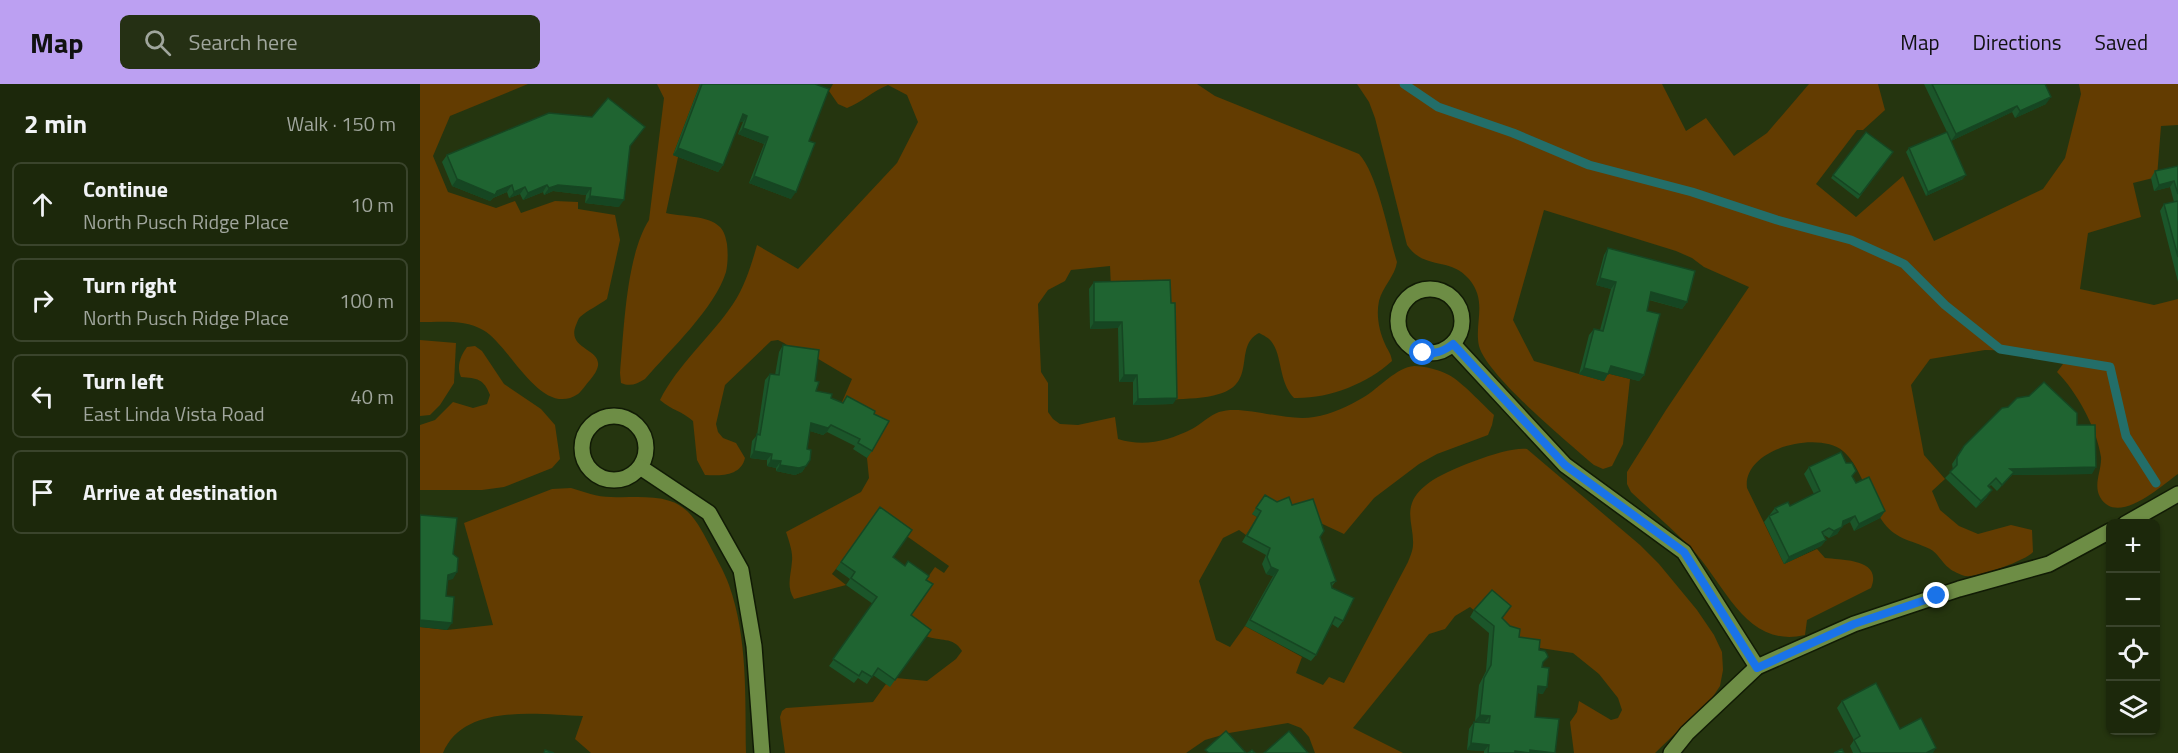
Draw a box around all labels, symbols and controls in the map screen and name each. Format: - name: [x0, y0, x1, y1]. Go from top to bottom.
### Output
- search box: [120, 15, 540, 69]
- text: Map: [30, 21, 84, 64]
- text: Search here: [189, 25, 298, 59]
- icon: search: [141, 26, 174, 59]
- text: Map: [1900, 26, 1940, 58]
- text: Directions: [1973, 26, 2062, 58]
- text: Saved: [2095, 26, 2148, 58]
- text: 2 min: [24, 104, 87, 143]
- text: Walk · 150 m: [287, 108, 396, 139]
- text: Continue: [83, 172, 168, 206]
- icon: ahead: [26, 188, 59, 221]
- text: 10 m: [350, 189, 394, 220]
- text: North Pusch Ridge Place: [83, 206, 289, 237]
- text: Turn right: [83, 268, 177, 302]
- icon: right: [26, 284, 59, 317]
- text: 100 m: [339, 285, 394, 316]
- text: North Pusch Ridge Place: [83, 302, 289, 333]
- route start: [1409, 339, 1435, 365]
- text: Turn left: [83, 364, 164, 398]
- icon: left: [26, 380, 59, 413]
- text: 40 m: [350, 381, 394, 412]
- text: East Linda Vista Road: [83, 398, 265, 429]
- text: Arrive at destination: [83, 475, 278, 509]
- icon: arrive: [26, 476, 59, 509]
- map controls: [2106, 519, 2160, 735]
- button: +: [2106, 519, 2160, 573]
- button: −: [2106, 573, 2160, 627]
- route end: [1923, 582, 1949, 608]
- button: locate: [2106, 627, 2160, 681]
- button: layers: [2106, 681, 2160, 735]

